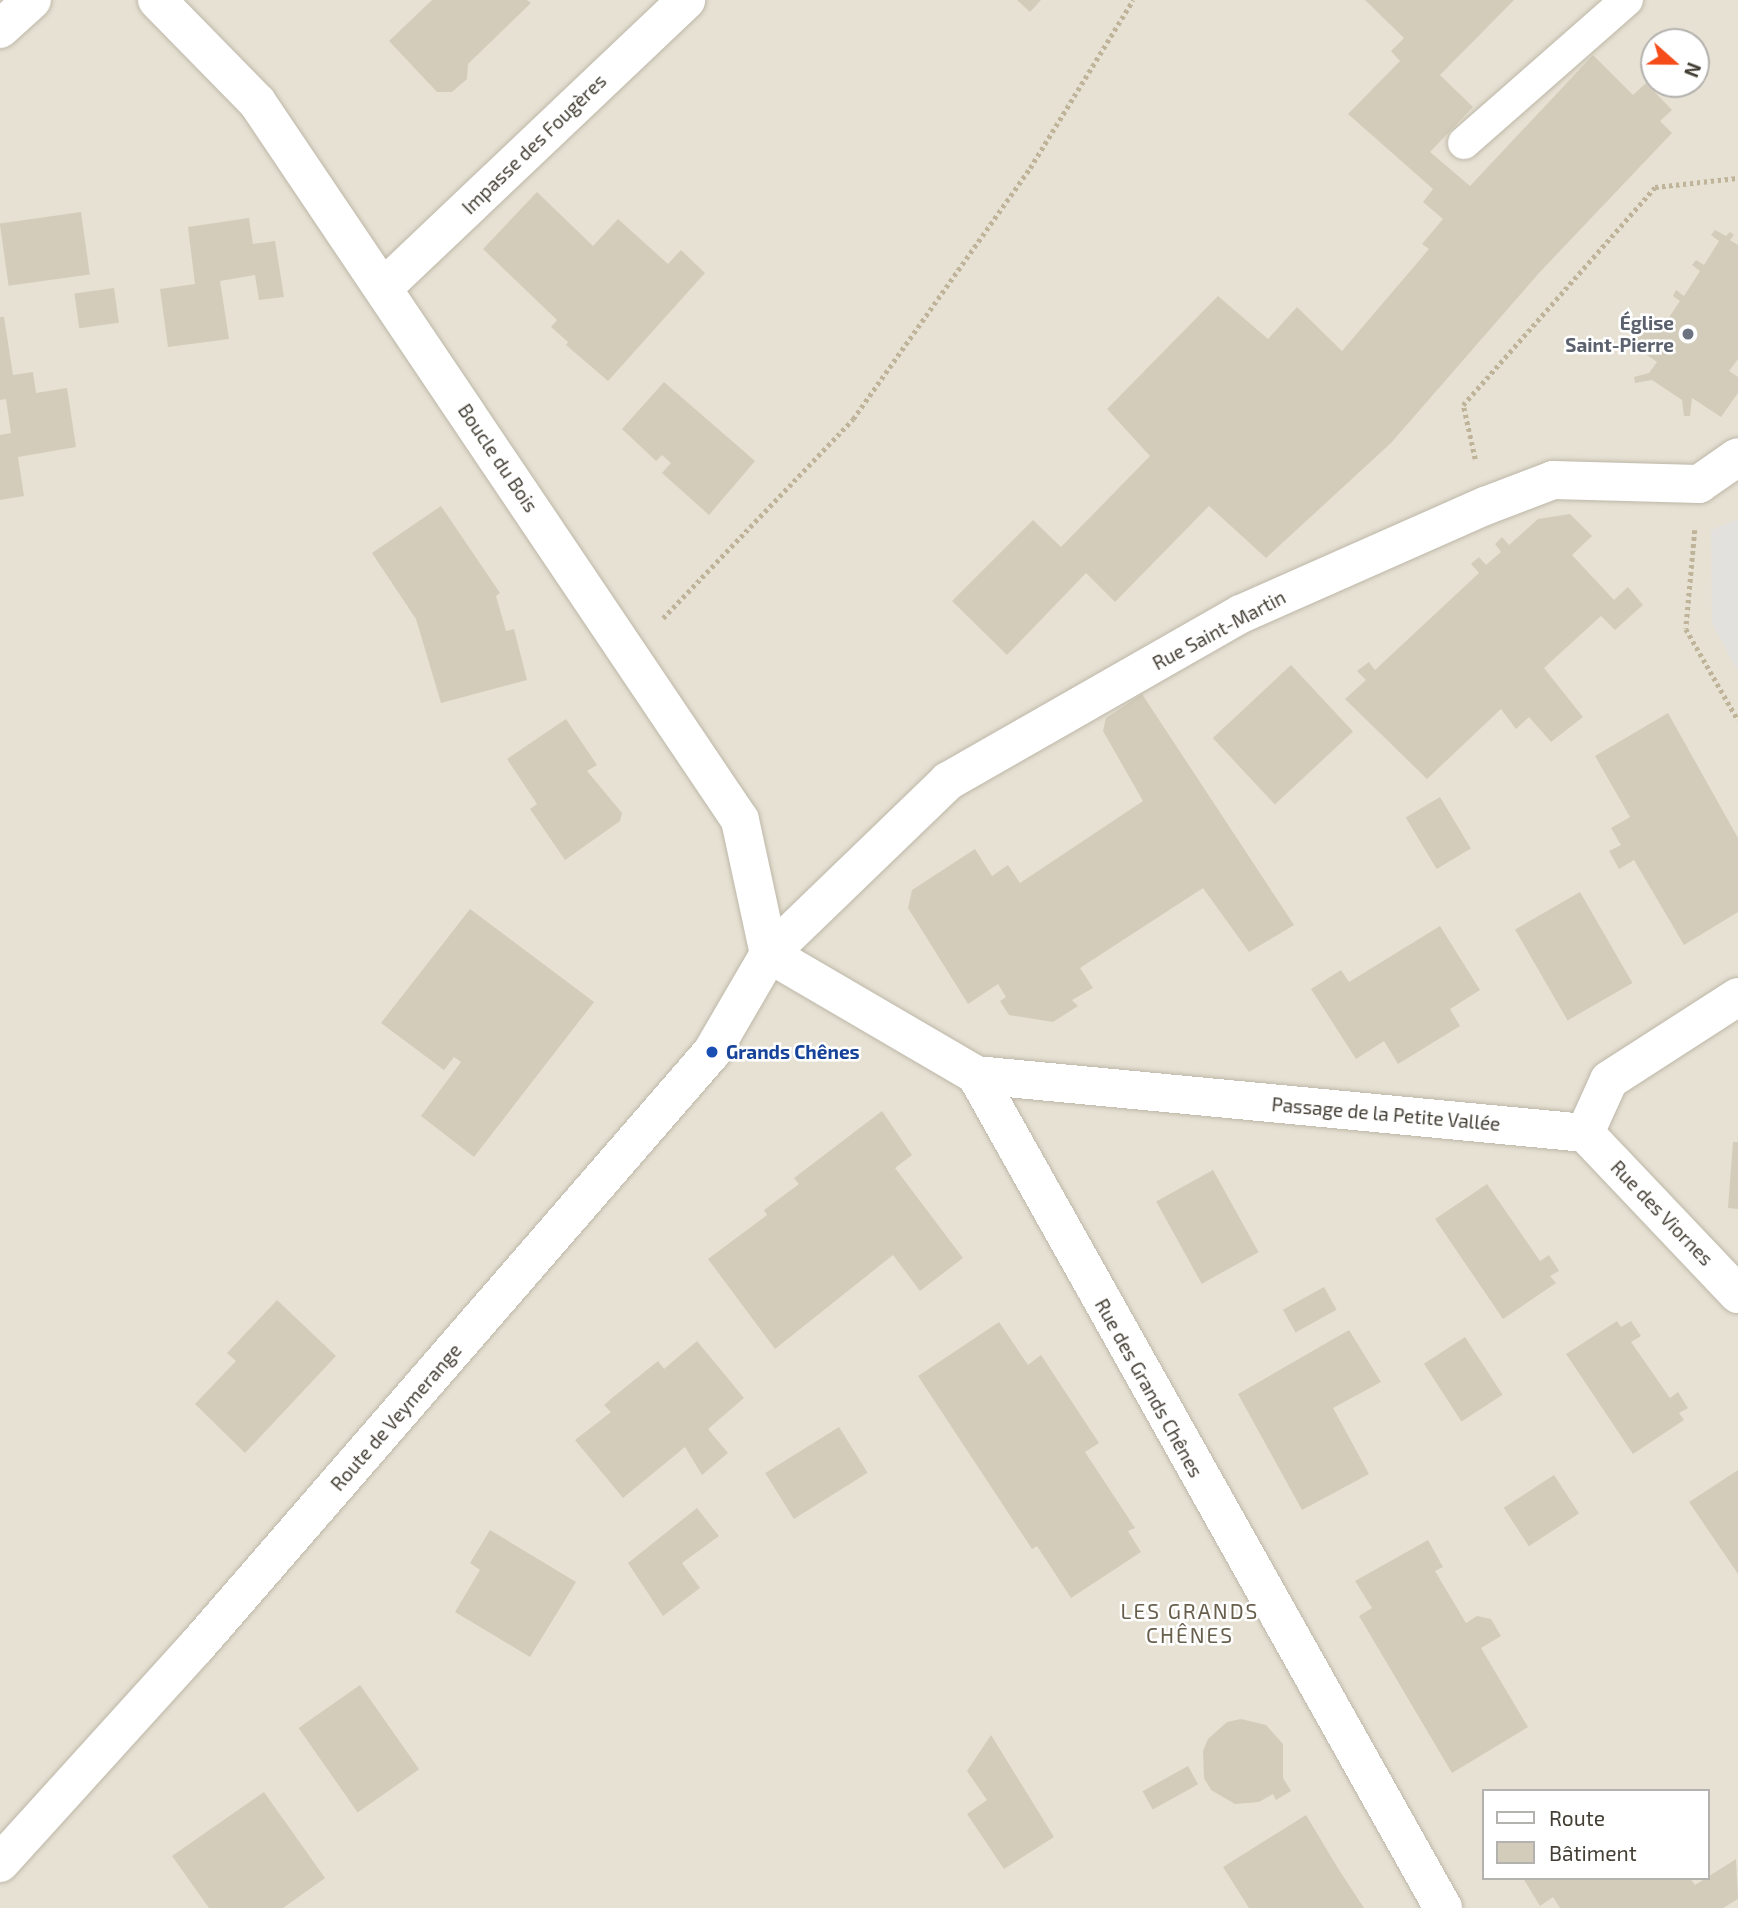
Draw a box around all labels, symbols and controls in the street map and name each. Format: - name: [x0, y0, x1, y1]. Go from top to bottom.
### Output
- north arrow: [1640, 28, 1710, 98]
- text: N: [1680, 59, 1706, 81]
- street label: Impasse des Fougères: [457, 69, 611, 219]
- place label: Église Saint-Pierre: [1565, 312, 1674, 356]
- marker: Église Saint-Pierre: [1680, 326, 1696, 342]
- street label: Boucle du Bois: [453, 400, 543, 516]
- street label: Rue Saint-Martin: [1149, 585, 1289, 675]
- place label: Grands Chênes: [726, 1041, 860, 1063]
- marker: Grands Chênes: [704, 1044, 720, 1060]
- street label: Passage de la Petite Vallée: [1270, 1093, 1502, 1135]
- street label: Rue des Viornes: [1606, 1156, 1718, 1270]
- street label: Rue des Grands Chênes: [1090, 1295, 1208, 1481]
- street label: Route de Veymerange: [326, 1339, 466, 1495]
- district label: LES GRANDS CHÊNES: [1122, 1598, 1258, 1648]
- legend: [1482, 1789, 1710, 1880]
- text: Route: [1549, 1805, 1605, 1830]
- text: Bâtiment: [1549, 1840, 1637, 1865]

